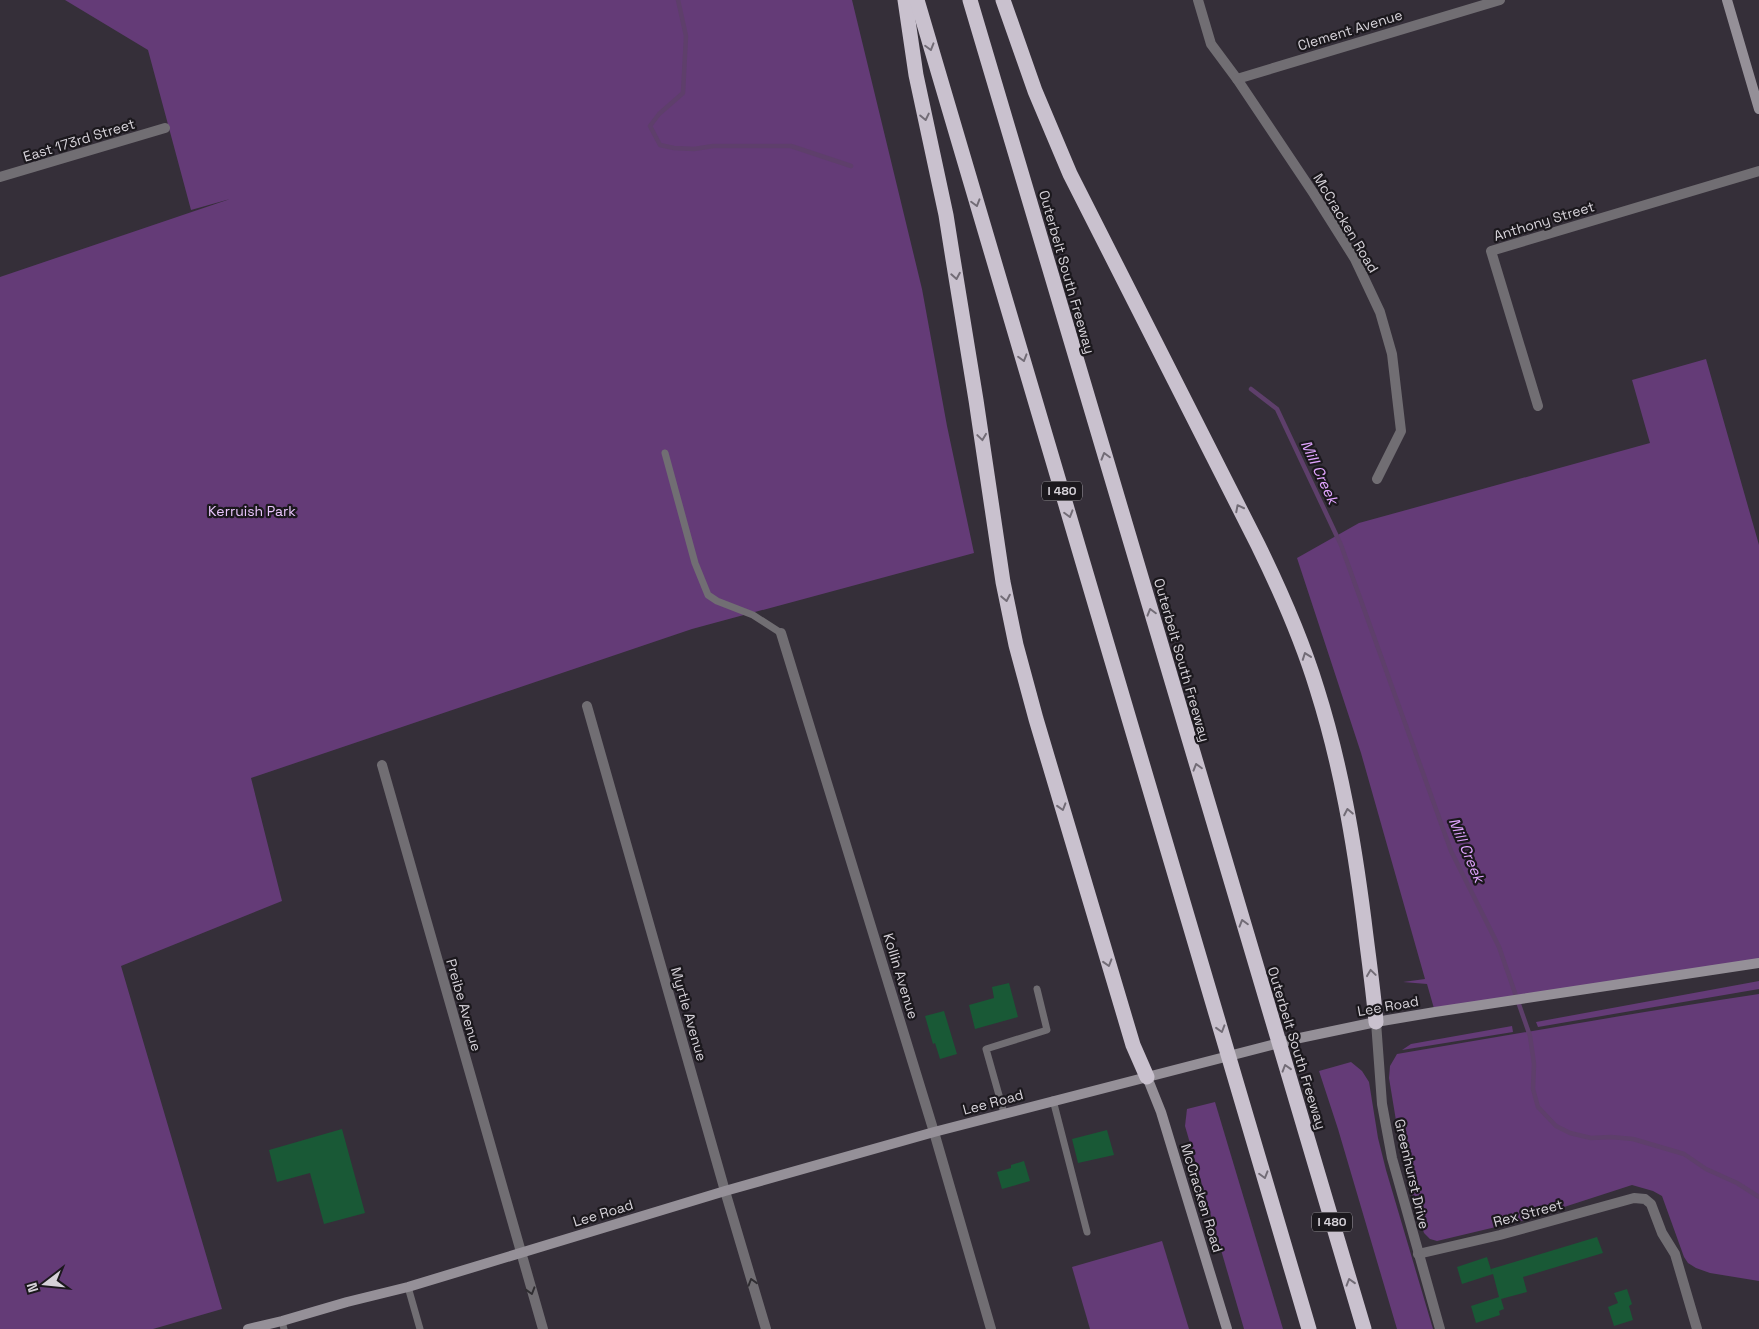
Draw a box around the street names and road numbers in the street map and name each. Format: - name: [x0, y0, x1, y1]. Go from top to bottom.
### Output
- street label: Clement Avenue: [1295, 6, 1405, 54]
- street label: East 173rd Street: [21, 114, 137, 166]
- street label: McCracken Road: [1309, 170, 1383, 276]
- street label: Outerbelt South Freeway: [1035, 188, 1099, 356]
- street label: Anthony Street: [1491, 197, 1597, 245]
- road number: I 480: [1042, 482, 1082, 501]
- street label: Outerbelt South Freeway: [1150, 576, 1214, 744]
- street label: Kollin Avenue: [879, 931, 923, 1021]
- street label: Preibe Avenue: [442, 957, 486, 1053]
- street label: Outerbelt South Freeway: [1264, 964, 1330, 1132]
- street label: Myrtle Avenue: [667, 965, 711, 1063]
- street label: Lee Road: [1356, 992, 1420, 1020]
- street label: Lee Road: [961, 1085, 1025, 1119]
- street label: Greenhurst Drive: [1391, 1117, 1433, 1231]
- street label: McCracken Road: [1177, 1141, 1227, 1255]
- street label: Lee Road: [571, 1195, 635, 1231]
- street label: Rex Street: [1491, 1195, 1565, 1231]
- road number: I 480: [1312, 1212, 1352, 1232]

